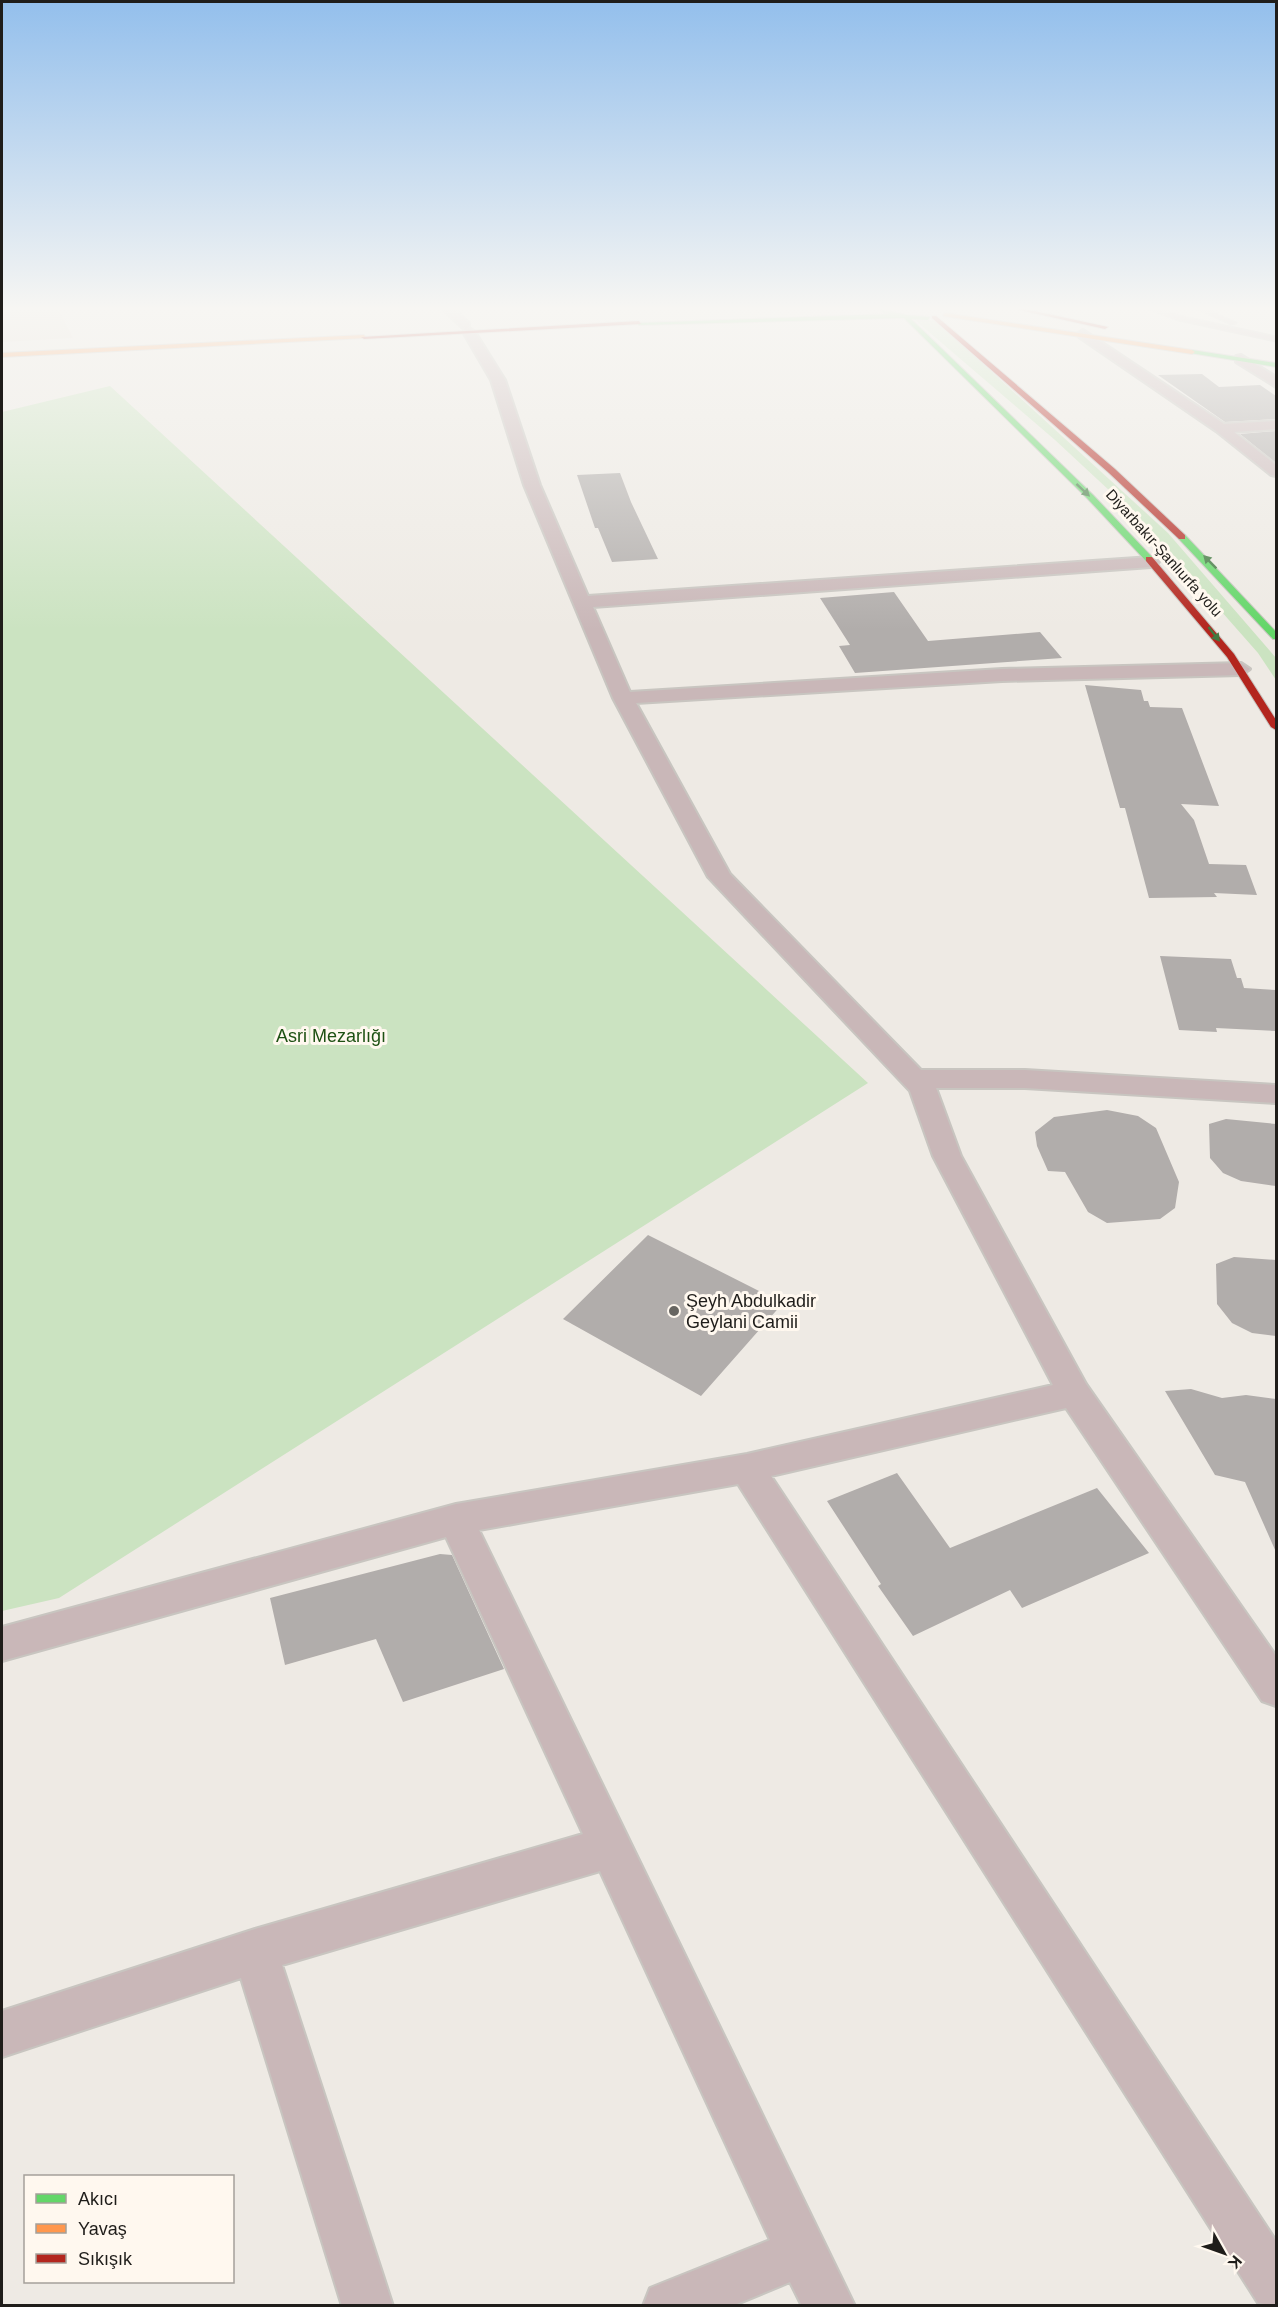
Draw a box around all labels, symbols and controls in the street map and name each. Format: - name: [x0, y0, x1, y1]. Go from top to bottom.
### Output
- one-way arrow: [1076, 483, 1091, 497]
- street label: Diyarbakır-Şanlıurfa yolu: [1103, 486, 1226, 620]
- one-way arrow: [1203, 556, 1217, 570]
- one-way arrow: [1208, 626, 1221, 642]
- park label: Asri Mezarlığı: [276, 1026, 386, 1046]
- place label: Şeyh Abdulkadir Geylani Camii: [686, 1291, 816, 1332]
- marker: Şeyh Abdulkadir Geylani Camii: [667, 1304, 681, 1318]
- legend: [24, 2175, 234, 2283]
- text: Akıcı: [78, 2189, 118, 2209]
- text: Yavaş: [78, 2219, 127, 2239]
- north arrow: [1194, 2223, 1254, 2283]
- text: Sıkışık: [78, 2249, 133, 2269]
- text: K: [1225, 2252, 1245, 2273]

